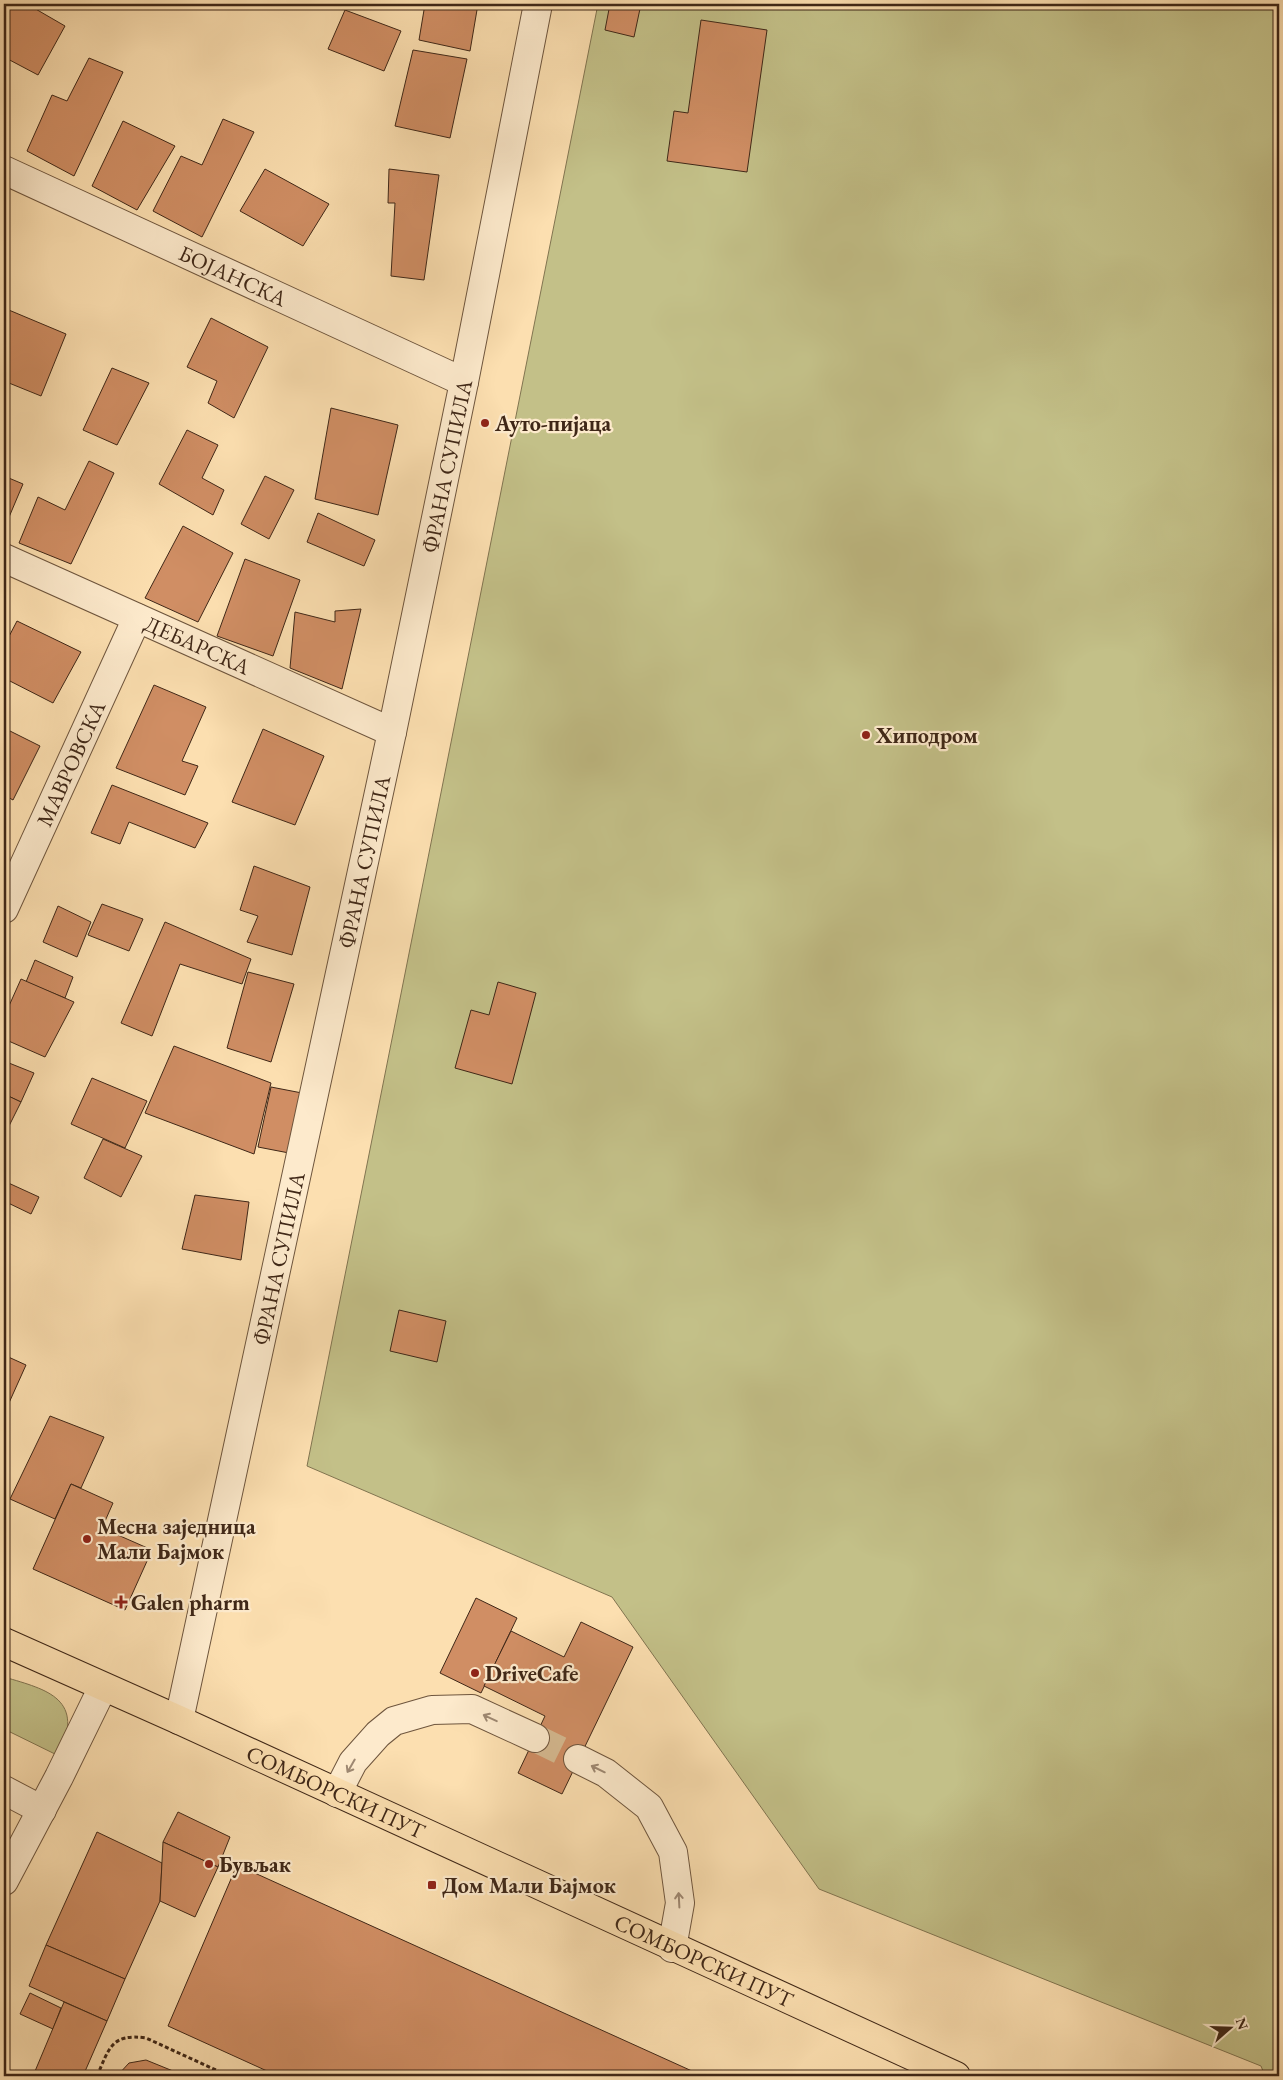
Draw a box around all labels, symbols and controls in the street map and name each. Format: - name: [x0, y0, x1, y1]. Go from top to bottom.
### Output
- street label: БОЈАНСКА: [174, 238, 292, 313]
- street label: ФРАНА СУПИЛА: [415, 376, 479, 555]
- place label: Ауто-пијаца: [494, 409, 612, 438]
- marker: Ауто-пијаца: [479, 417, 491, 429]
- street label: ДЕБАРСКА: [140, 608, 256, 681]
- street label: МАВРОВСКА: [29, 695, 112, 831]
- place label: Хиподром: [875, 721, 978, 750]
- marker: Хиподром: [860, 729, 872, 741]
- street label: ФРАНА СУПИЛА: [331, 772, 397, 951]
- street label: ФРАНА СУПИЛА: [246, 1169, 311, 1348]
- place label: Месна заједница Мали Бајмок: [97, 1512, 256, 1566]
- marker: Месна заједница Мали Бајмок: [81, 1533, 93, 1545]
- place label: Galen pharm: [131, 1588, 250, 1617]
- marker: Galen pharm: [115, 1596, 127, 1608]
- place label: DriveCafe: [485, 1659, 578, 1688]
- marker: DriveCafe: [469, 1667, 481, 1679]
- one-way arrow: [483, 1712, 498, 1722]
- street label: СОМБОРСКИ ПУТ: [242, 1738, 430, 1845]
- one-way arrow: [346, 1759, 356, 1773]
- one-way arrow: [591, 1764, 606, 1774]
- place label: Бувљак: [219, 1850, 292, 1879]
- marker: Бувљак: [203, 1858, 215, 1870]
- place label: Дом Мали Бајмок: [442, 1871, 617, 1900]
- marker: Дом Мали Бајмок: [426, 1879, 438, 1891]
- one-way arrow: [674, 1892, 683, 1908]
- street label: СОМБОРСКИ ПУТ: [610, 1907, 798, 2014]
- north arrow: [1206, 2002, 1256, 2052]
- text: N: [1232, 2015, 1253, 2033]

